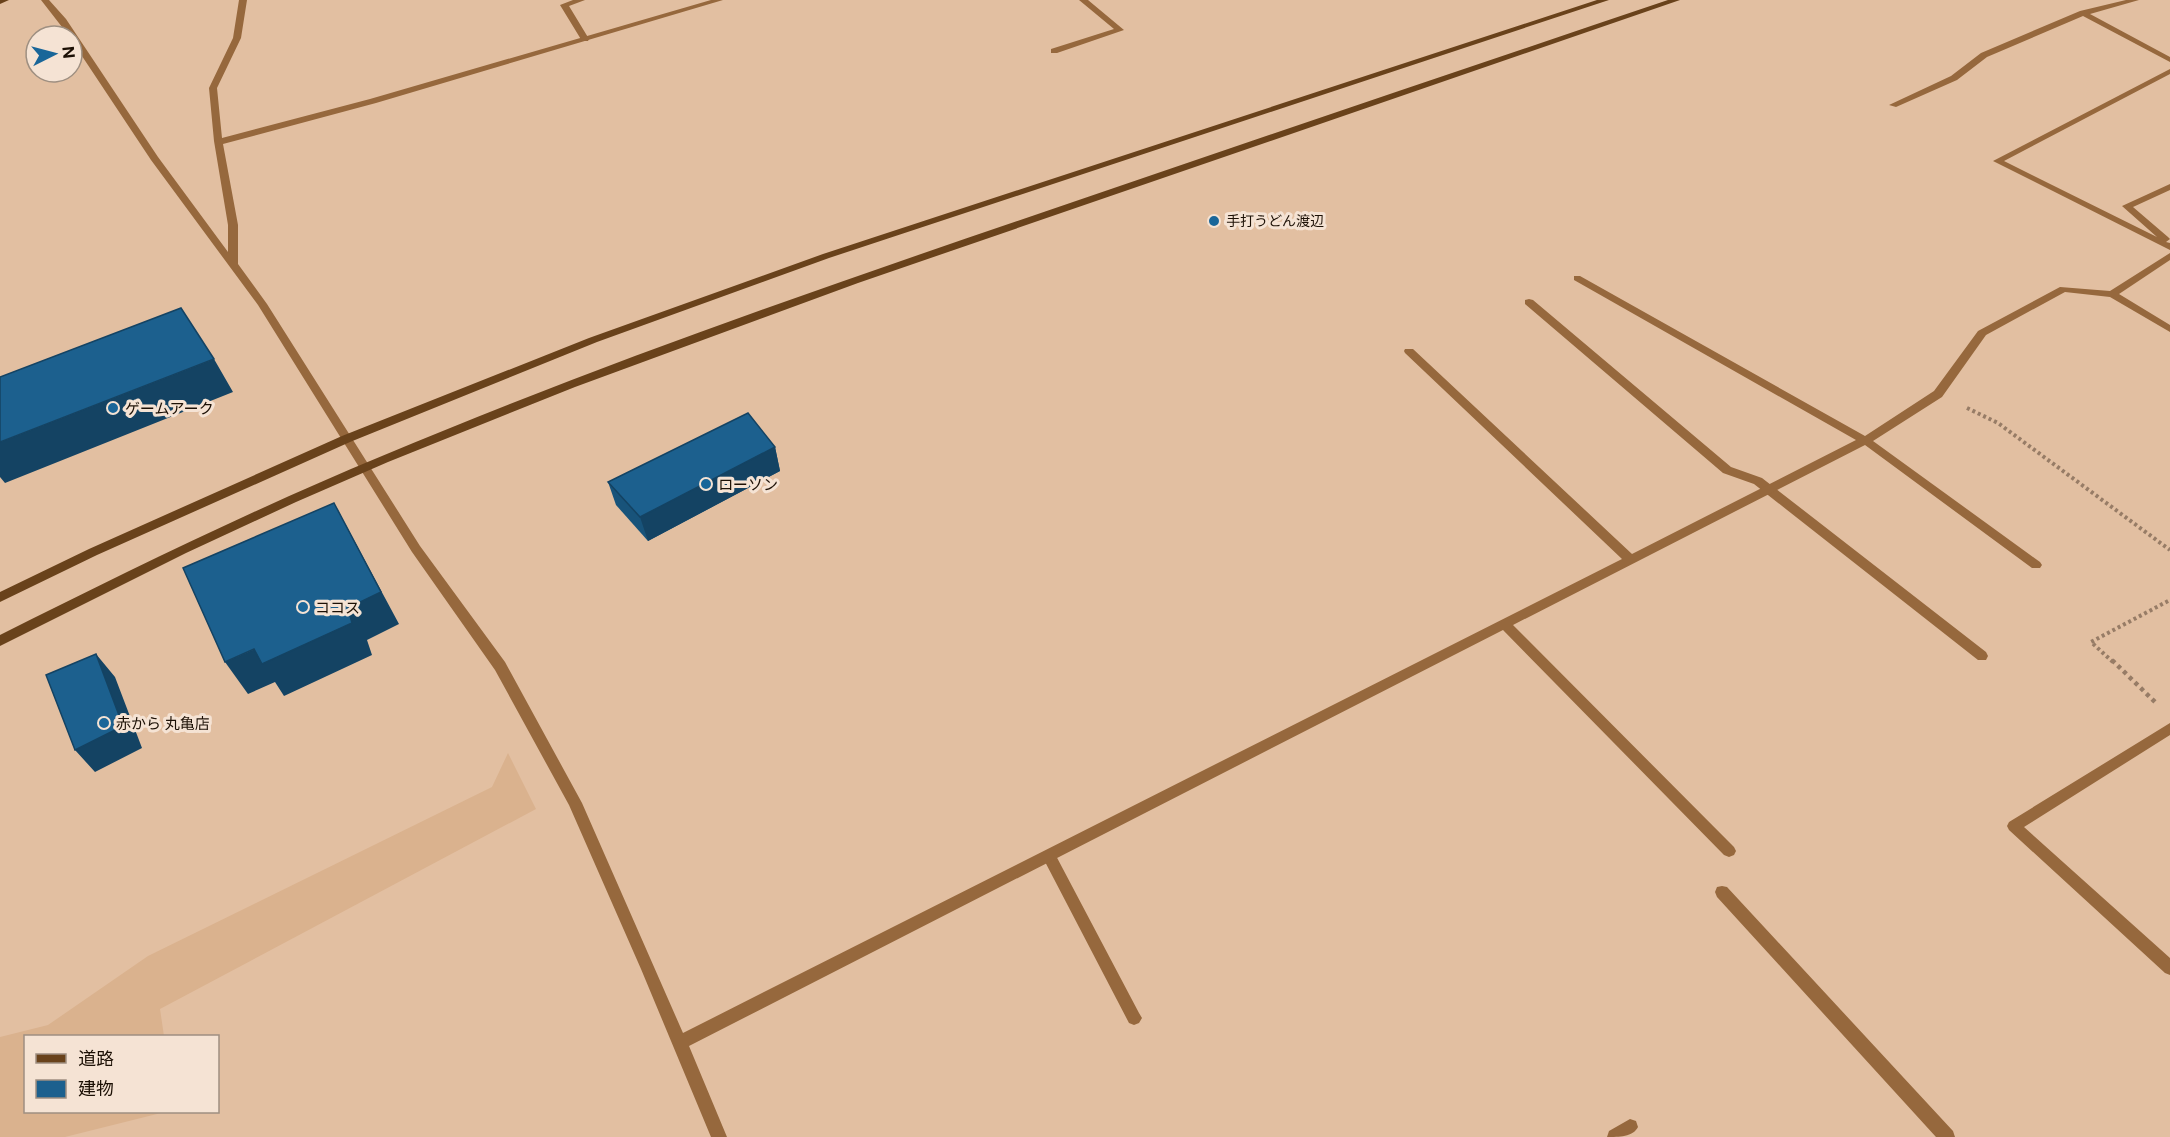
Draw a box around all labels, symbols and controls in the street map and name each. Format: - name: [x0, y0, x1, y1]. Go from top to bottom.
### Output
- north arrow: [24, 24, 84, 84]
- text: N: [58, 45, 79, 60]
- place label: 手打うどん渡辺: [1226, 213, 1324, 229]
- marker: 手打うどん渡辺: [1207, 214, 1221, 228]
- place label: ゲームアーク: [125, 400, 214, 417]
- marker: ゲームアーク: [106, 401, 120, 415]
- place label: ローソン: [718, 476, 778, 493]
- marker: ローソン: [699, 477, 713, 491]
- place label: ココス: [315, 599, 360, 616]
- marker: ココス: [296, 600, 310, 614]
- place label: 赤から 丸亀店: [116, 715, 210, 732]
- marker: 赤から 丸亀店: [97, 716, 111, 730]
- legend: [24, 1035, 219, 1113]
- text: 道路: [78, 1048, 114, 1069]
- text: 建物: [78, 1078, 114, 1099]

